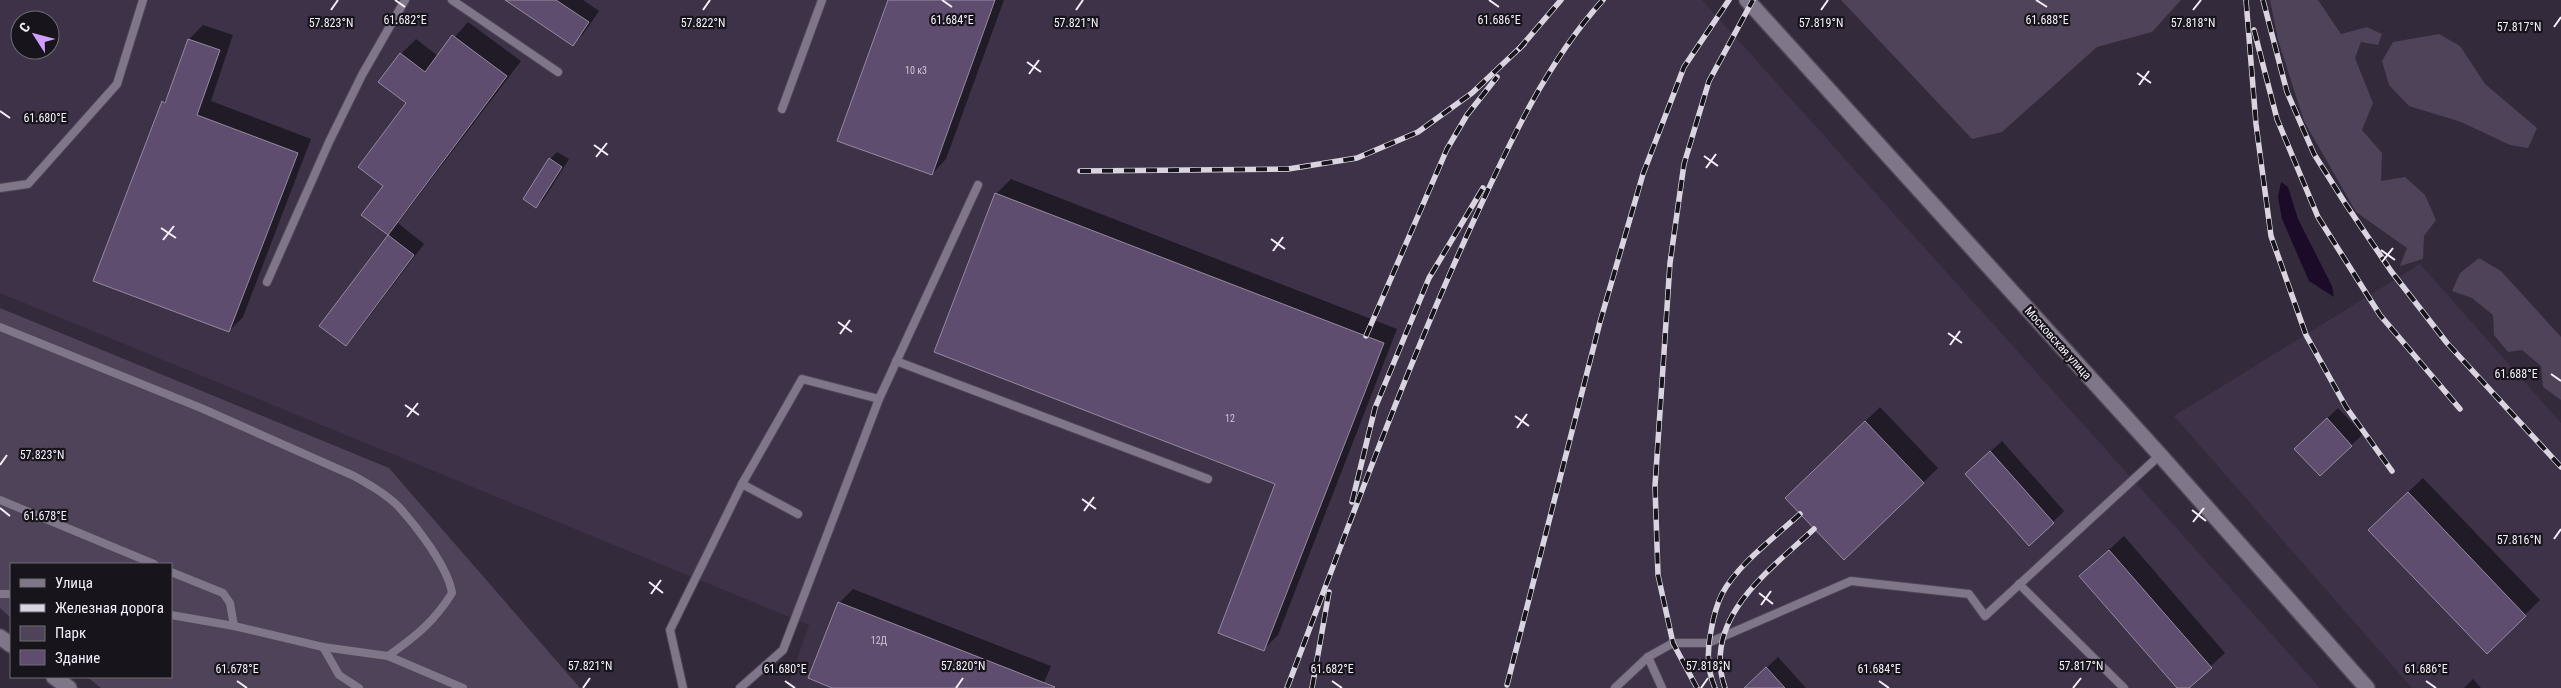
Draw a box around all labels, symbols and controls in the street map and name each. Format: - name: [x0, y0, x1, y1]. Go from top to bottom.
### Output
- north arrow: [10, 10, 60, 60]
- text: 61.682°E: [383, 13, 427, 27]
- text: 61.684°E: [930, 13, 974, 27]
- text: 61.686°E: [1477, 13, 1521, 27]
- text: 61.688°E: [2025, 13, 2069, 27]
- text: 57.823°N: [309, 16, 353, 30]
- text: 57.822°N: [681, 16, 725, 30]
- text: 57.821°N: [1054, 16, 1098, 30]
- text: 57.819°N: [1799, 16, 1843, 30]
- text: 57.818°N: [2171, 16, 2215, 30]
- text: С: [16, 19, 33, 35]
- text: 57.817°N: [2497, 20, 2541, 34]
- house number: 10 к3: [905, 65, 927, 76]
- text: 61.680°E: [23, 111, 67, 125]
- street label: Московская улица: [2022, 304, 2094, 382]
- text: 61.688°E: [2494, 367, 2538, 381]
- house number: 12: [1225, 413, 1235, 424]
- text: 57.823°N: [20, 448, 64, 462]
- text: 61.678°E: [23, 509, 67, 523]
- text: 57.816°N: [2497, 533, 2541, 547]
- legend: [10, 563, 172, 678]
- text: Улица: [55, 574, 93, 592]
- text: Железная дорога: [55, 599, 164, 617]
- text: Парк: [55, 624, 86, 642]
- house number: 12Д: [871, 635, 888, 646]
- text: Здание: [55, 649, 100, 667]
- text: 57.821°N: [568, 659, 612, 673]
- text: 57.820°N: [941, 659, 985, 673]
- text: 57.818°N: [1686, 659, 1730, 673]
- text: 57.817°N: [2059, 659, 2103, 673]
- text: 61.678°E: [215, 662, 259, 676]
- text: 61.680°E: [763, 662, 807, 676]
- text: 61.682°E: [1310, 662, 1354, 676]
- text: 61.684°E: [1857, 662, 1901, 676]
- text: 61.686°E: [2404, 662, 2448, 676]

